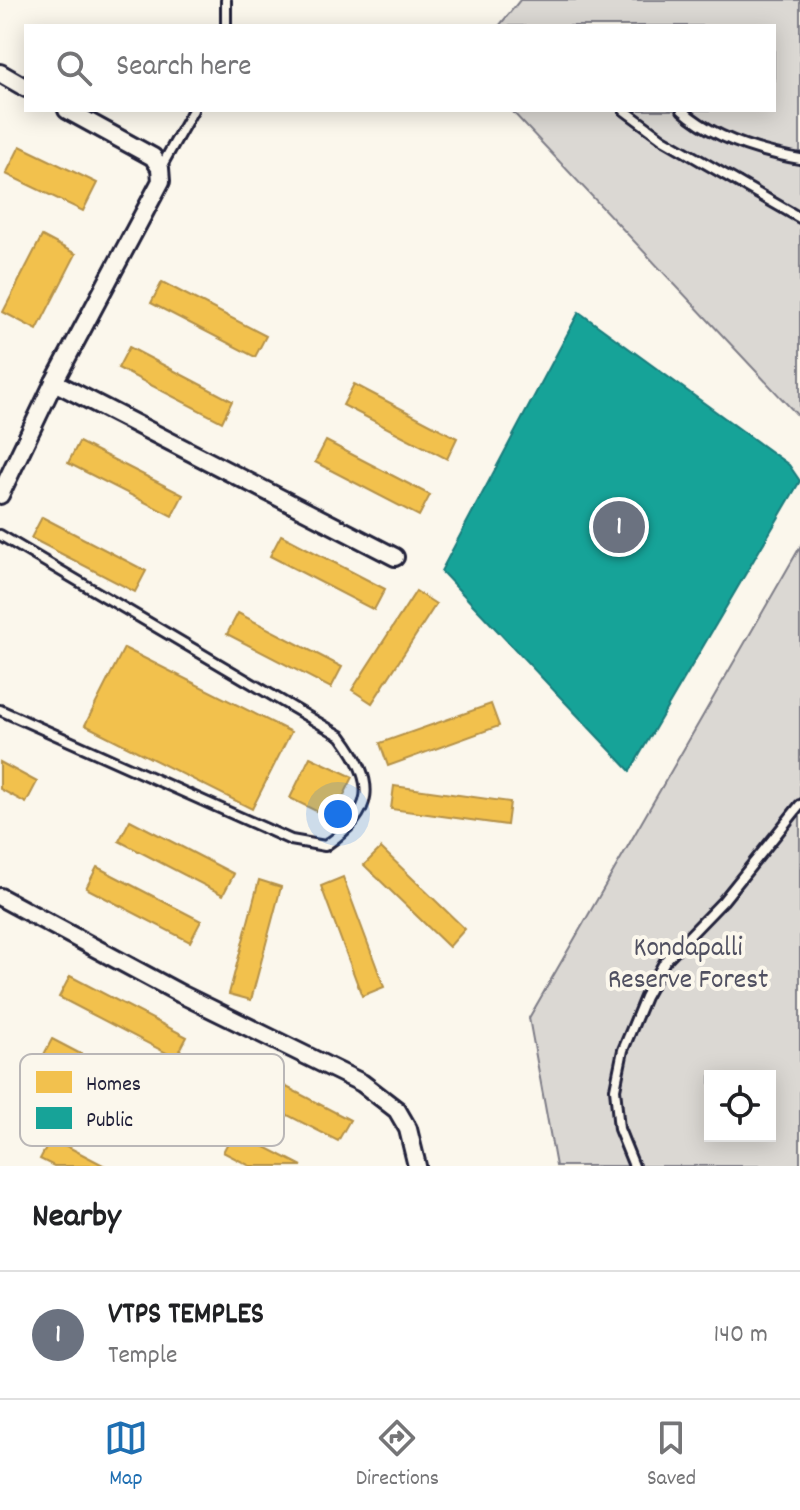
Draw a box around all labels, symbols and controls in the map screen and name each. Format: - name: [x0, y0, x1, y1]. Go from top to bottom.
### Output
- search box: [24, 24, 776, 112]
- icon: search: [52, 46, 96, 90]
- text: Search here: [116, 47, 252, 90]
- pin: 1: [593, 497, 645, 557]
- your location: [318, 794, 358, 834]
- park label: Kondapalli Reserve Forest: [608, 930, 768, 1002]
- legend: [20, 1054, 284, 1146]
- text: Homes: [86, 1070, 141, 1101]
- map controls: [704, 1070, 776, 1142]
- button: locate: [704, 1070, 776, 1142]
- text: Public: [86, 1106, 133, 1137]
- text: Nearby: [32, 1194, 121, 1243]
- text: VTPS TEMPLES: [108, 1295, 264, 1338]
- text: 1: [55, 1317, 61, 1354]
- text: 140 m: [714, 1317, 768, 1354]
- text: Temple: [108, 1338, 177, 1375]
- tab: Map: [104, 1416, 148, 1495]
- tab: Directions: [356, 1416, 439, 1495]
- tab: Saved: [647, 1416, 696, 1495]

